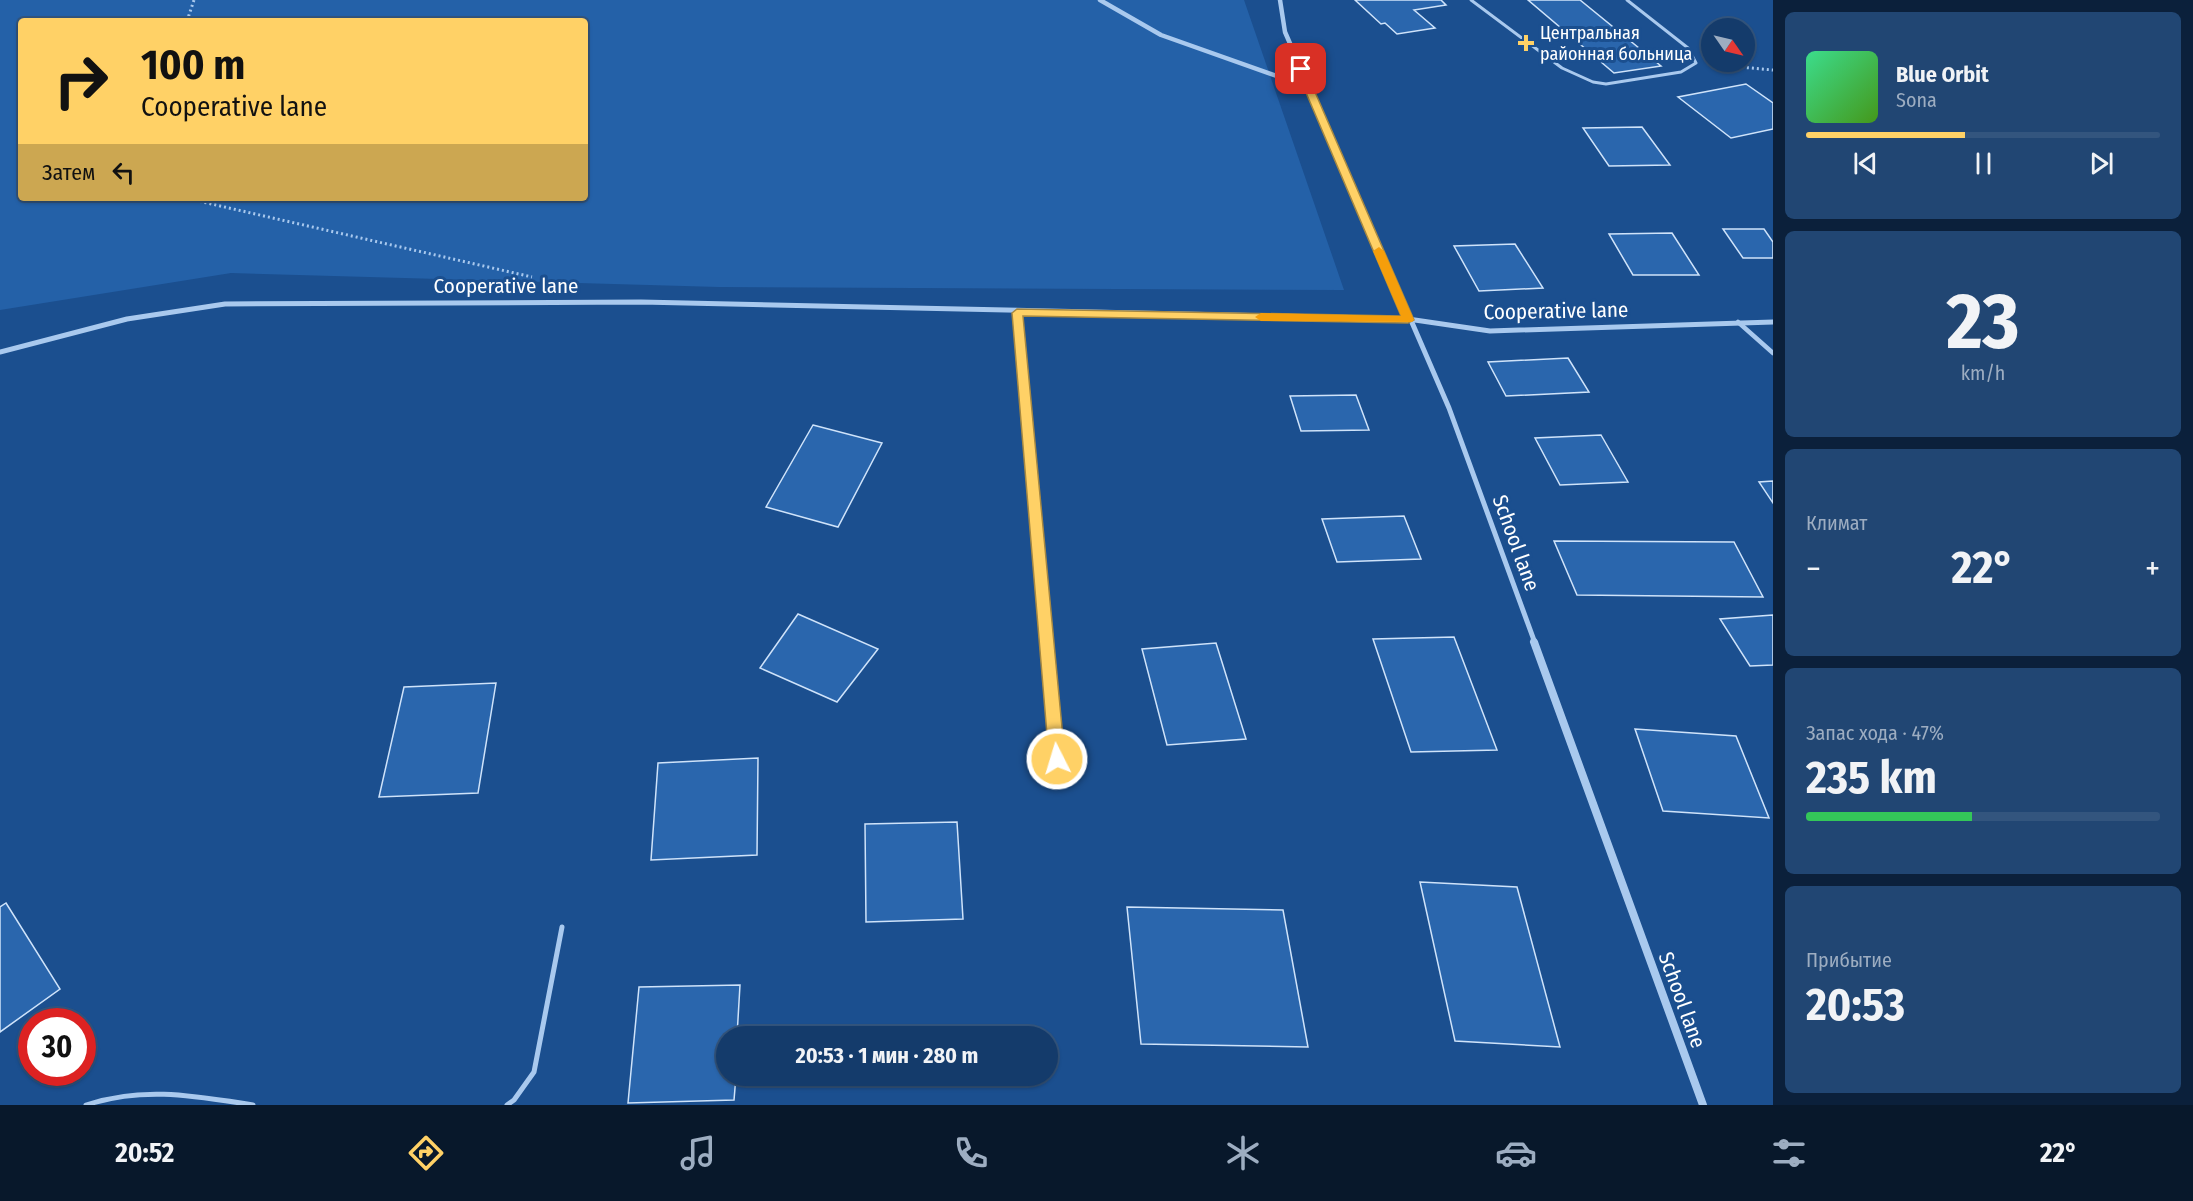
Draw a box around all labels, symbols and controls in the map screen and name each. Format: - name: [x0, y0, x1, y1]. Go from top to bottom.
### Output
- north arrow: [1701, 18, 1755, 72]
- map controls: [1701, 18, 1755, 72]
- place label: Центральная районная больница: [1540, 22, 1693, 65]
- marker: Центральная районная больница: [1517, 34, 1535, 52]
- text: 100 m: [141, 40, 245, 90]
- icon: right: [42, 42, 120, 120]
- pin: [1275, 43, 1326, 94]
- icon: arrive: [1284, 52, 1317, 85]
- text: Blue Orbit: [1896, 61, 1989, 88]
- text: Sona: [1896, 88, 1937, 112]
- text: Cooperative lane: [141, 91, 327, 123]
- icon: previous: [1849, 147, 1882, 180]
- icon: pause: [1967, 147, 2000, 180]
- icon: next: [2085, 147, 2118, 180]
- icon: left: [107, 156, 140, 189]
- text: Затем: [42, 159, 95, 186]
- street label: Cooperative lane: [434, 273, 578, 299]
- text: 23: [1946, 275, 2020, 369]
- street label: Cooperative lane: [1483, 297, 1629, 325]
- text: km/h: [1961, 361, 2005, 385]
- street label: School lane: [1487, 491, 1545, 595]
- text: Климат: [1806, 511, 1867, 535]
- text: 22°: [1952, 541, 2014, 595]
- text: −: [1806, 549, 1821, 589]
- text: +: [2145, 549, 2160, 589]
- text: Запас хода · 47%: [1806, 721, 1944, 745]
- position arrow: [1025, 727, 1089, 791]
- text: 235 km: [1806, 751, 1937, 805]
- street label: School lane: [1653, 948, 1711, 1052]
- text: Прибытие: [1806, 948, 1892, 972]
- text: 20:53: [1806, 978, 1905, 1032]
- speed limit sign: 30: [18, 1008, 96, 1086]
- text: 20:53 · 1 мин · 280 m: [796, 1042, 978, 1069]
- icon: directions: [405, 1132, 447, 1174]
- icon: music: [677, 1132, 719, 1174]
- icon: phone: [950, 1132, 992, 1174]
- icon: climate: [1222, 1132, 1264, 1174]
- icon: car: [1495, 1132, 1537, 1174]
- icon: filters: [1768, 1132, 1810, 1174]
- text: 20:52: [115, 1137, 174, 1169]
- text: 22°: [2040, 1137, 2078, 1169]

